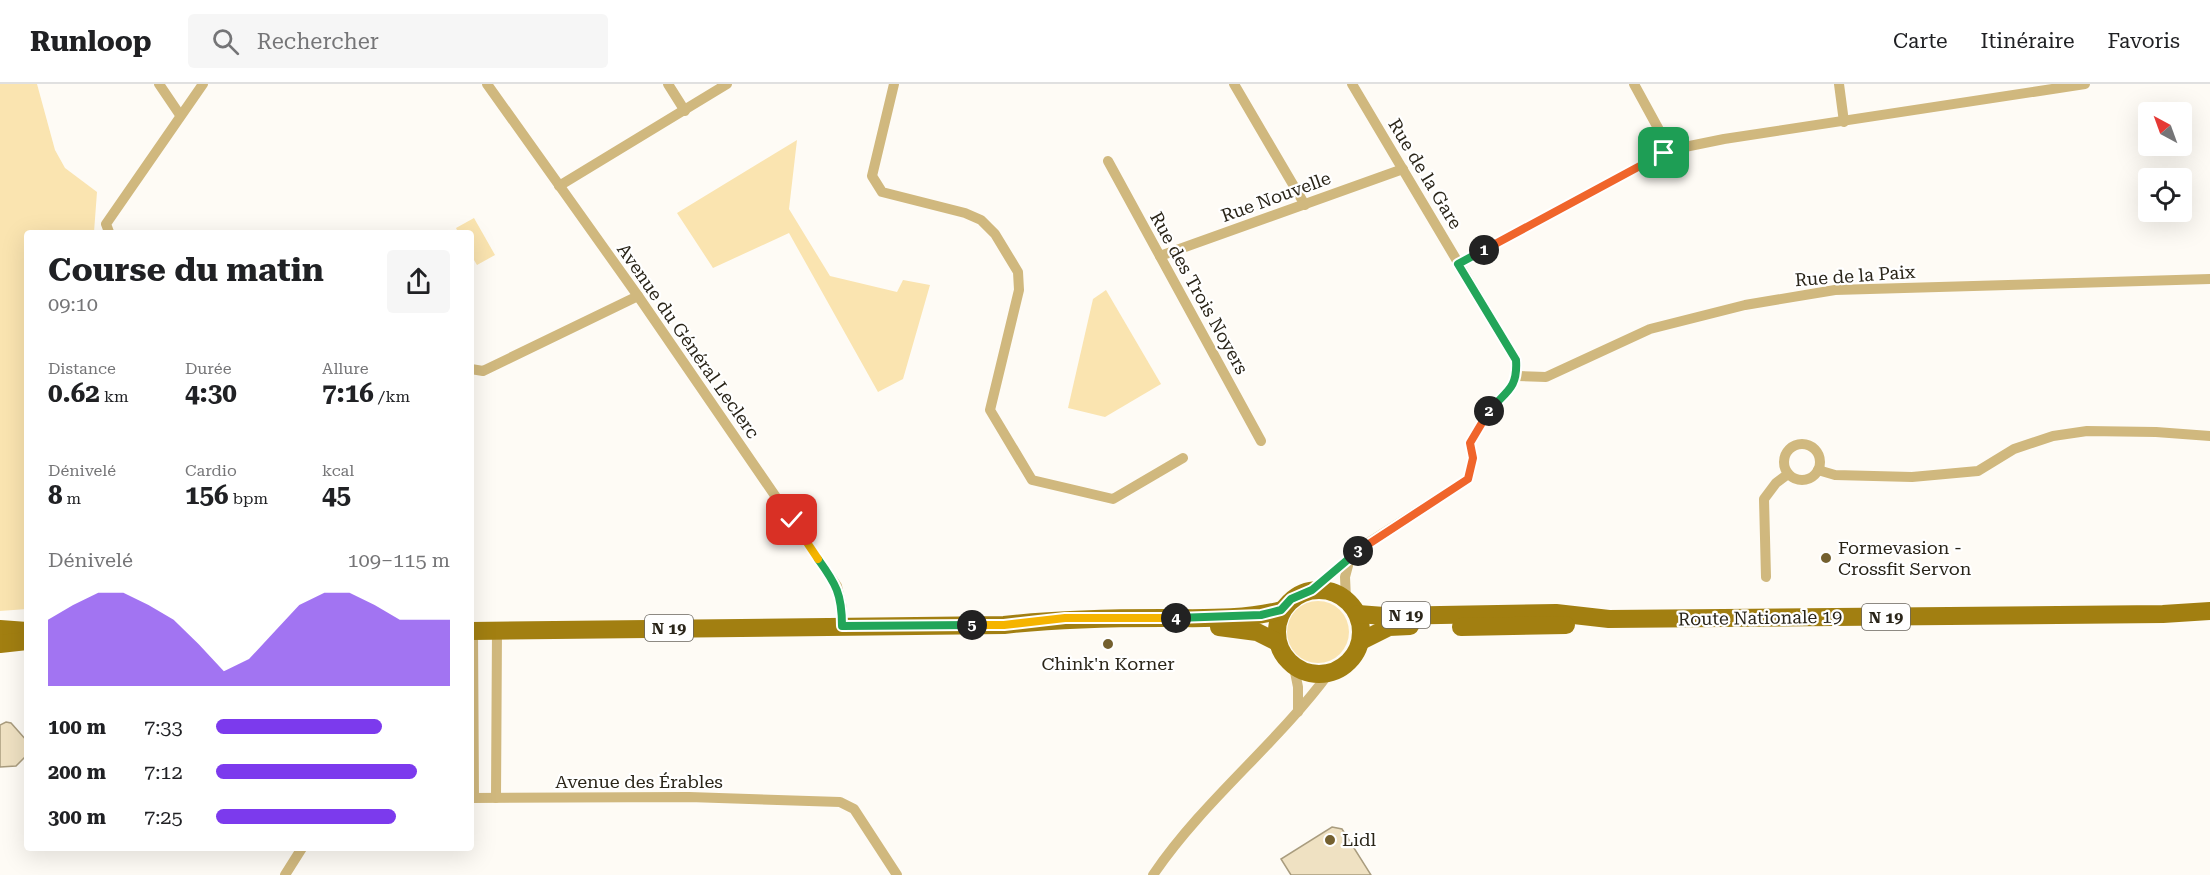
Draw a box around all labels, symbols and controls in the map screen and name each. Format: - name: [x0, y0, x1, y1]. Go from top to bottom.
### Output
- search box: [188, 14, 608, 68]
- text: Runloop: [30, 25, 152, 58]
- icon: search: [209, 25, 242, 58]
- text: Rechercher: [257, 29, 379, 54]
- text: Carte: [1893, 29, 1948, 53]
- text: Itinéraire: [1981, 29, 2075, 53]
- text: Favoris: [2108, 29, 2180, 53]
- north arrow: [2138, 102, 2192, 156]
- map controls: [2138, 102, 2192, 222]
- street label: Rue de la Gare: [1384, 115, 1467, 233]
- pin: [1638, 127, 1689, 178]
- icon: arrive: [1647, 136, 1680, 169]
- street label: Rue Nouvelle: [1218, 167, 1334, 226]
- button: locate: [2138, 168, 2192, 222]
- street label: Rue des Trois Noyers: [1146, 208, 1253, 378]
- pin: 1: [1469, 235, 1499, 265]
- street label: Avenue du Général Leclerc: [613, 239, 764, 442]
- text: 1: [1480, 240, 1488, 259]
- text: Course du matin: [48, 250, 324, 289]
- button: share: [387, 250, 450, 313]
- street label: Rue de la Paix: [1794, 261, 1917, 290]
- text: 09:10: [48, 292, 98, 316]
- text: Distance: [48, 359, 116, 378]
- text: Durée: [185, 359, 231, 378]
- text: Allure: [322, 359, 369, 378]
- text: 0.62: [48, 378, 100, 408]
- text: 4:30: [185, 378, 237, 408]
- text: 7:16: [322, 378, 374, 408]
- text: km: [100, 387, 129, 406]
- text: /km: [374, 387, 410, 406]
- pin: 2: [1474, 396, 1504, 426]
- text: 2: [1485, 401, 1493, 420]
- text: Dénivelé: [48, 461, 116, 480]
- text: Cardio: [185, 461, 237, 480]
- text: kcal: [322, 461, 354, 480]
- text: 8: [48, 480, 63, 510]
- text: 156: [185, 480, 229, 510]
- text: 45: [322, 480, 351, 510]
- text: m: [63, 489, 81, 508]
- text: bpm: [229, 489, 268, 508]
- pin: [766, 494, 817, 545]
- icon: check: [775, 503, 808, 536]
- pin: 3: [1343, 536, 1373, 566]
- place label: Formevasion - Crossfit Servon: [1838, 537, 1972, 579]
- text: 3: [1354, 541, 1362, 560]
- text: Dénivelé: [48, 548, 133, 572]
- text: 109–115 m: [347, 548, 450, 572]
- marker: Formevasion - Crossfit Servon: [1819, 551, 1833, 565]
- road number: N 19: [1382, 602, 1430, 628]
- pin: 4: [1161, 603, 1191, 633]
- road number: N 19: [1862, 604, 1910, 630]
- street label: Route Nationale 19: [1678, 606, 1842, 629]
- text: 4: [1172, 608, 1180, 627]
- pin: 5: [957, 610, 987, 640]
- road number: N 19: [645, 615, 693, 641]
- text: 5: [968, 615, 976, 634]
- marker: Chink'n Korner: [1101, 637, 1115, 651]
- place label: Chink'n Korner: [1041, 653, 1175, 674]
- text: 100 m: [48, 715, 106, 739]
- text: 7:33: [144, 715, 183, 739]
- text: 200 m: [48, 760, 106, 784]
- text: 7:12: [144, 760, 183, 784]
- street label: Avenue des Érables: [555, 771, 723, 792]
- text: 300 m: [48, 805, 106, 829]
- text: 7:25: [144, 805, 183, 829]
- place label: Lidl: [1342, 829, 1376, 850]
- marker: Lidl: [1323, 833, 1337, 847]

